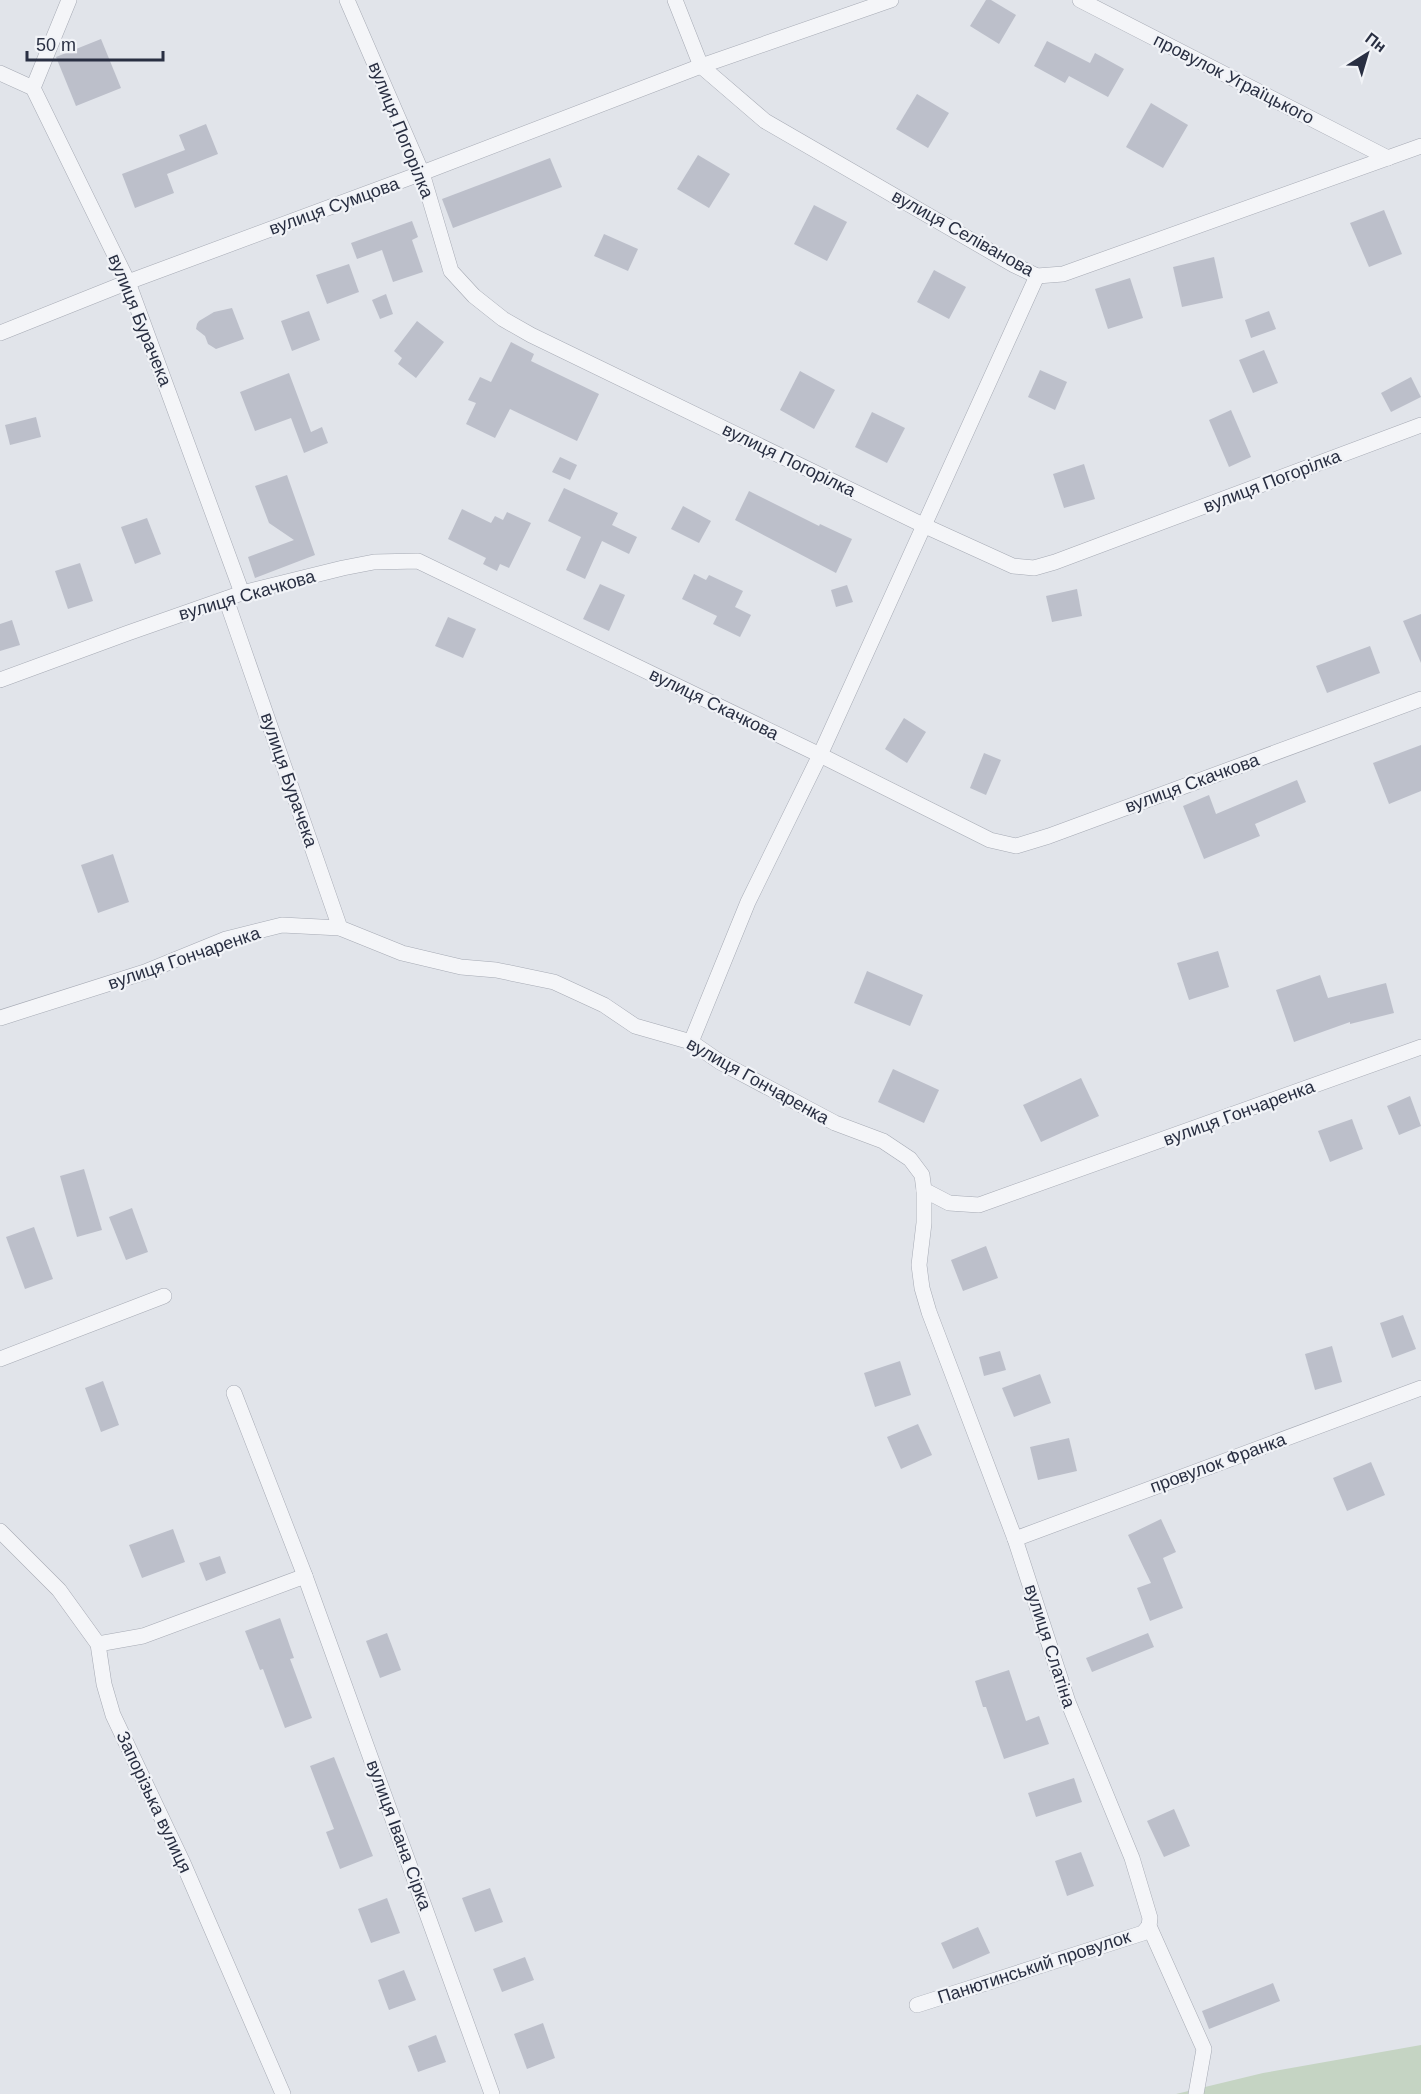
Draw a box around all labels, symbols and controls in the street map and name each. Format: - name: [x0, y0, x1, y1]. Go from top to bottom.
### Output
- scale bar: [27, 24, 164, 62]
- north arrow: [1337, 24, 1397, 84]
- text: Пн: [1362, 29, 1389, 56]
- street label: провулок Уграїцького: [1150, 30, 1318, 128]
- text: 50 m: [36, 35, 76, 55]
- street label: вулиця Погорілка: [365, 59, 438, 202]
- street label: вулиця Сумцова: [266, 173, 403, 239]
- street label: вулиця Селіванова: [889, 186, 1038, 281]
- street label: вулиця Бурачека: [104, 251, 176, 390]
- street label: вулиця Погорілка: [719, 419, 860, 501]
- street label: вулиця Погорілка: [1201, 445, 1344, 516]
- street label: вулиця Скачкова: [176, 566, 319, 624]
- street label: вулиця Скачкова: [646, 664, 783, 744]
- street label: вулиця Бурачека: [257, 710, 322, 851]
- street label: вулиця Скачкова: [1122, 749, 1263, 817]
- street label: вулиця Гончаренка: [105, 922, 264, 993]
- street label: вулиця Гончаренка: [683, 1034, 833, 1129]
- street label: вулиця Гончаренка: [1161, 1076, 1318, 1150]
- street label: провулок Франка: [1147, 1429, 1290, 1497]
- street label: вулиця Слатіна: [1021, 1582, 1080, 1711]
- street label: Запорізька вулиця: [112, 1728, 196, 1876]
- street label: вулиця Івана Сірка: [363, 1757, 436, 1914]
- street label: Панютинський провулок: [935, 1926, 1133, 2008]

